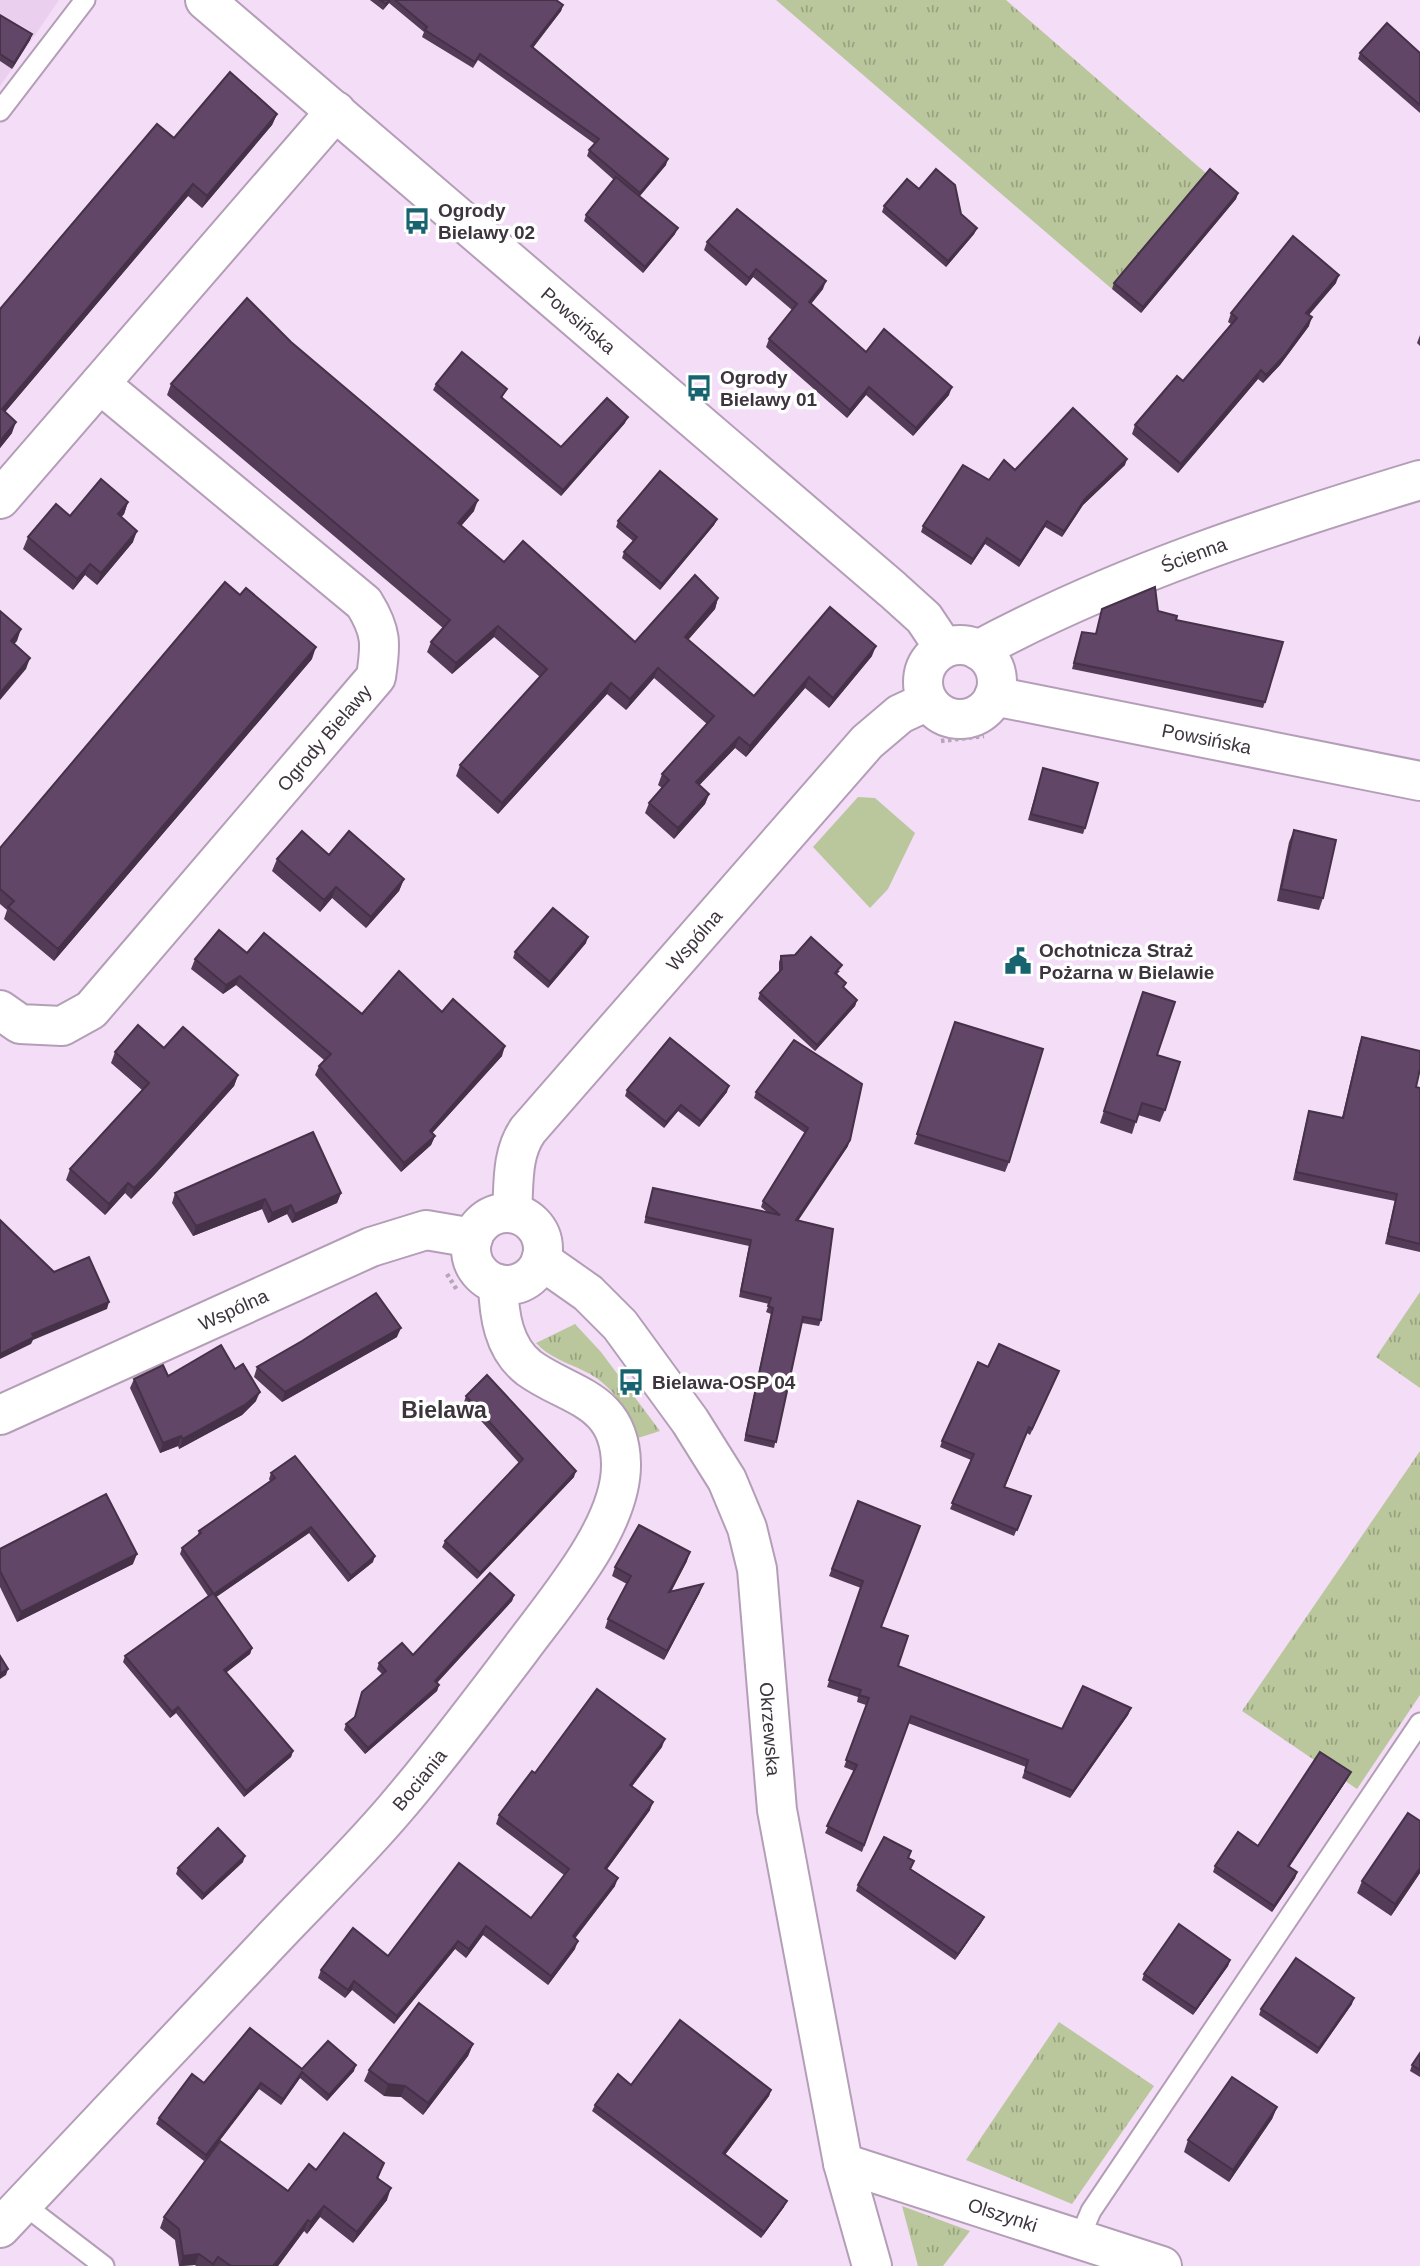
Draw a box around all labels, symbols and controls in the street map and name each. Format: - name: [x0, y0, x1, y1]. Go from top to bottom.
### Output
- place label: Ogrody Bielawy 02: [438, 200, 535, 243]
- bus stop icon: Ogrody Bielawy 02: [402, 206, 432, 236]
- street label: Powsińska: [537, 283, 620, 358]
- place label: Ogrody Bielawy 01: [720, 367, 818, 410]
- bus stop icon: Ogrody Bielawy 01: [684, 373, 714, 403]
- street label: Ścienna: [1158, 533, 1230, 577]
- street label: Ogrody Bielawy: [273, 680, 376, 795]
- street label: Powsińska: [1160, 720, 1254, 758]
- street label: Wspólna: [662, 905, 727, 975]
- place label: Ochotnicza Straż Pożarna w Bielawie: [1039, 940, 1214, 983]
- public building icon: Ochotnicza Straż Pożarna w Bielawie: [1003, 946, 1033, 976]
- street label: Wspólna: [195, 1285, 272, 1335]
- bus stop icon: Bielawa-OSP 04: [616, 1367, 646, 1397]
- place label: Bielawa-OSP 04: [652, 1372, 796, 1393]
- district label: Bielawa: [401, 1397, 487, 1423]
- street label: Okrzewska: [755, 1681, 784, 1777]
- street label: Bociania: [388, 1745, 451, 1815]
- street label: Olszynki: [965, 2194, 1040, 2236]

